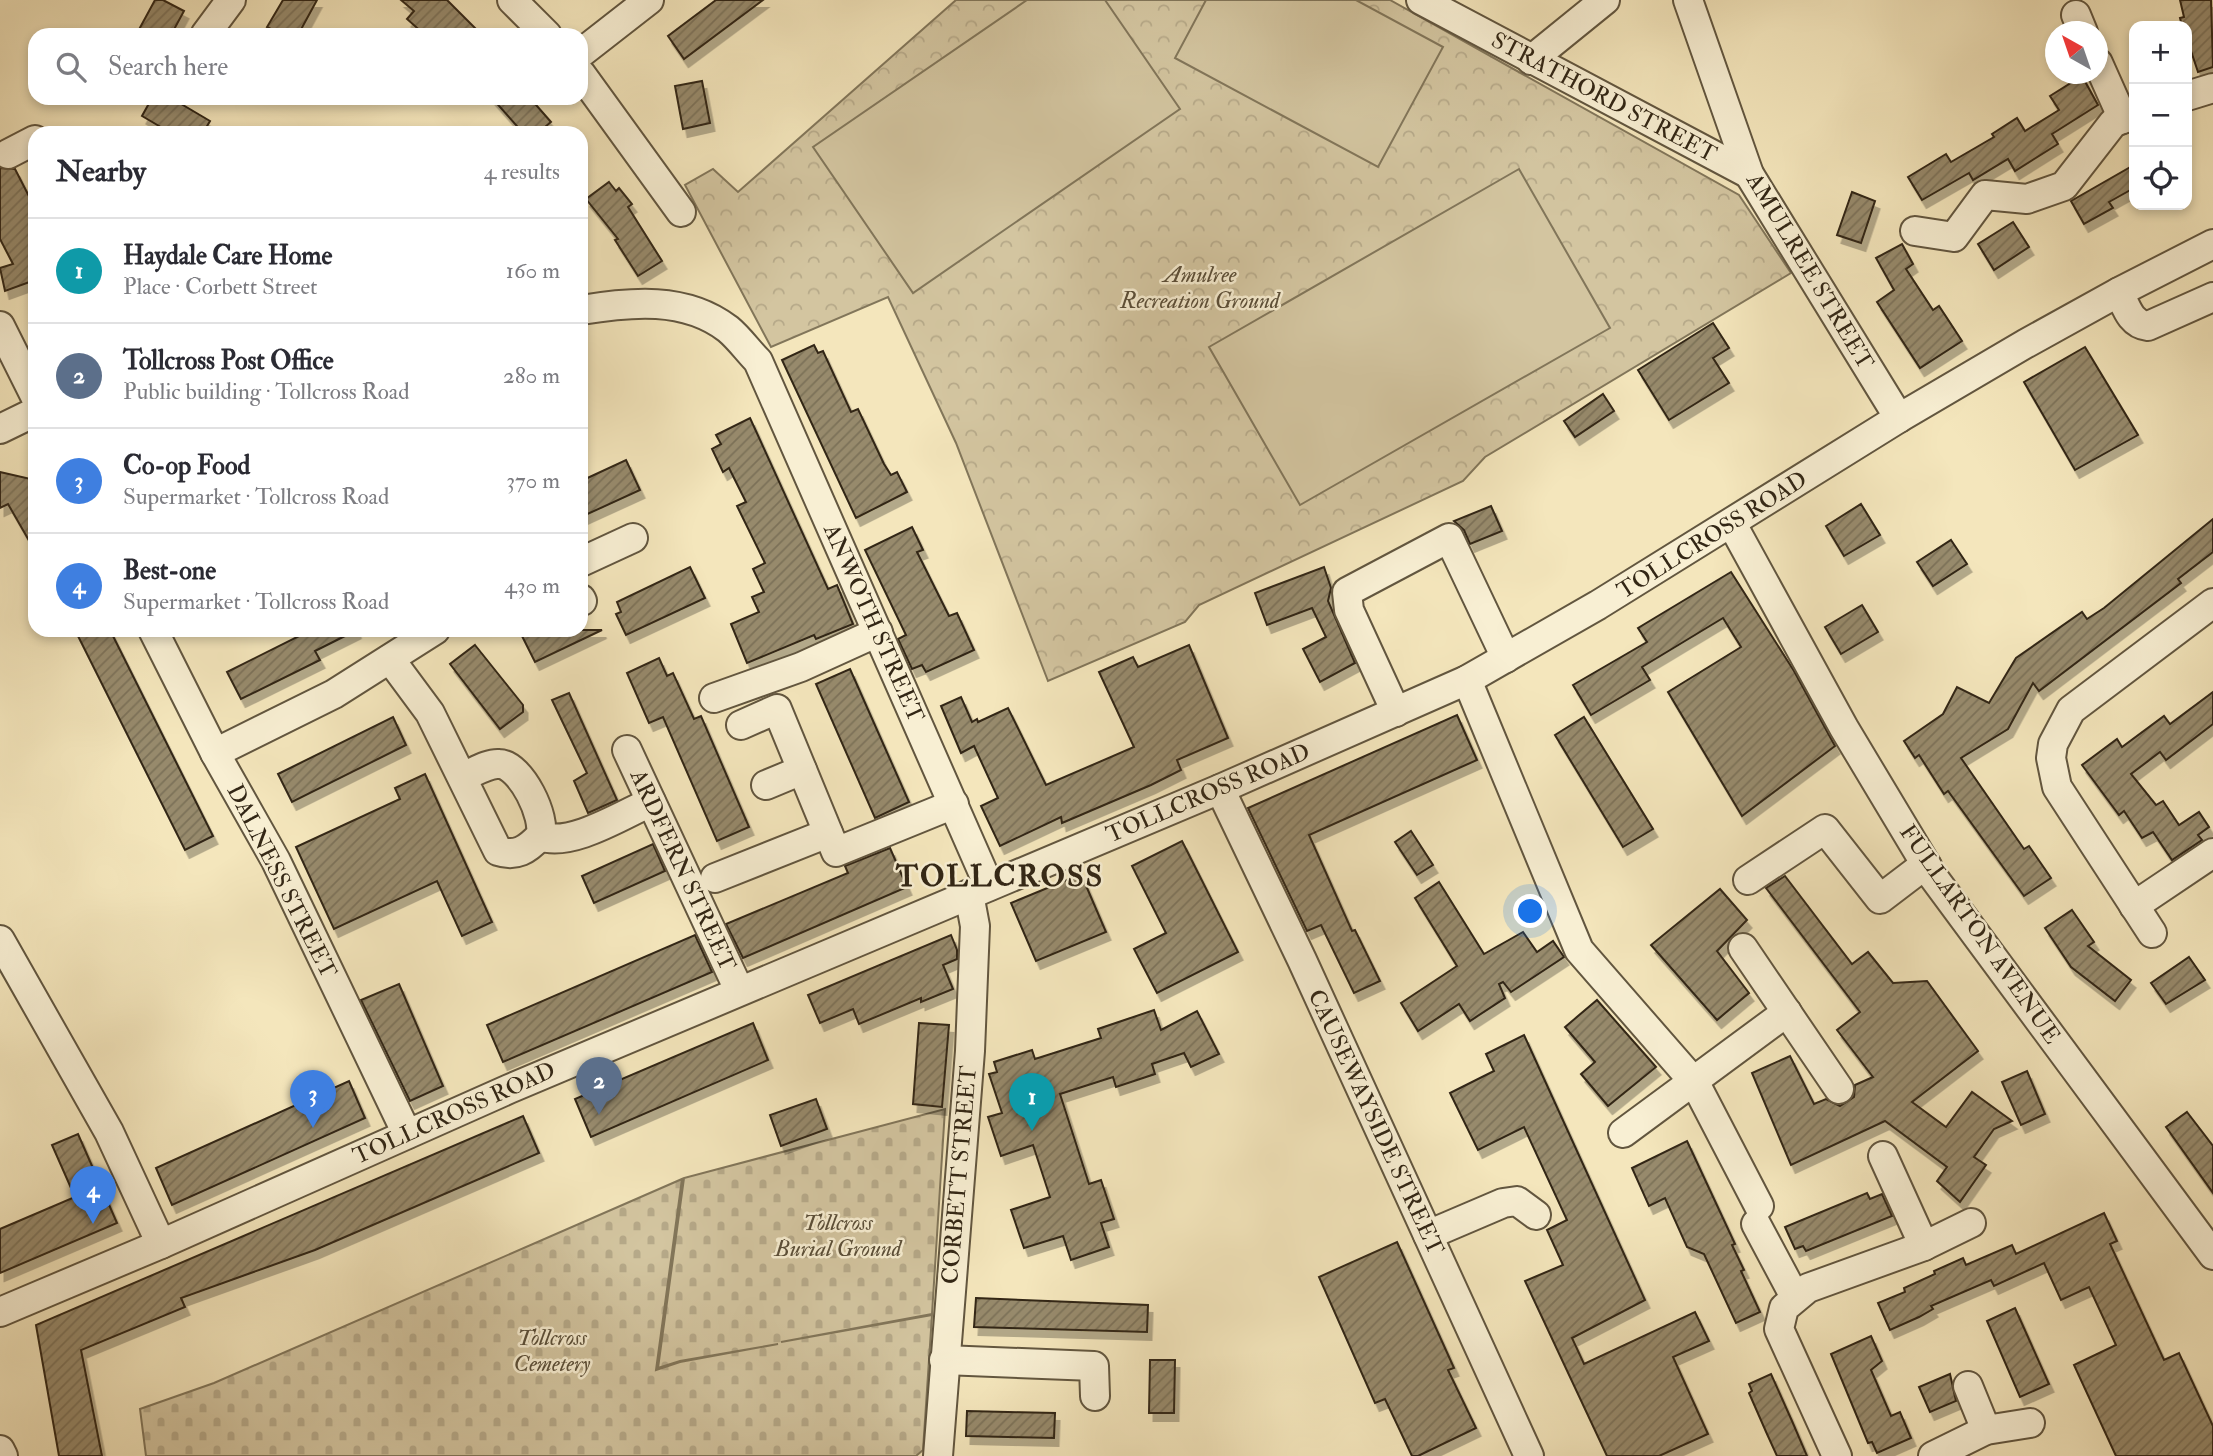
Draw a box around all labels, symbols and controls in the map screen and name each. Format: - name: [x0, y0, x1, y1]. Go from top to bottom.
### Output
- north arrow: [2045, 21, 2108, 84]
- map controls: [2129, 21, 2192, 210]
- button: +: [2129, 21, 2192, 84]
- street label: STRATHORD STREET: [1486, 25, 1722, 169]
- search box: [28, 28, 588, 105]
- icon: search: [52, 48, 90, 86]
- text: Search here: [108, 51, 228, 83]
- button: −: [2129, 84, 2192, 147]
- button: locate: [2129, 147, 2192, 210]
- text: Nearby: [56, 153, 146, 190]
- text: 4 results: [484, 157, 560, 186]
- street label: AMULREE STREET: [1739, 167, 1880, 374]
- text: Haydale Care Home: [123, 240, 332, 272]
- text: 1: [75, 256, 83, 285]
- text: 160 m: [506, 256, 560, 285]
- park label: Amulree Recreation Ground: [1119, 260, 1281, 315]
- text: Place · Corbett Street: [123, 272, 317, 301]
- text: Tollcross Post Office: [123, 345, 334, 377]
- text: 2: [73, 361, 85, 390]
- text: 280 m: [503, 361, 560, 390]
- text: Public building · Tollcross Road: [123, 377, 410, 406]
- text: Co-op Food: [123, 450, 250, 482]
- street label: TOLLCROSS ROAD: [1612, 465, 1812, 605]
- text: 3: [75, 466, 83, 495]
- text: 370 m: [506, 466, 560, 495]
- text: Supermarket · Tollcross Road: [123, 482, 389, 511]
- street label: ANWOTH STREET: [817, 518, 931, 727]
- text: Best-one: [123, 555, 216, 587]
- text: 4: [73, 571, 85, 600]
- text: 430 m: [504, 571, 560, 600]
- text: Supermarket · Tollcross Road: [123, 587, 389, 616]
- street label: TOLLCROSS ROAD: [1102, 737, 1314, 849]
- street label: ARDFERN STREET: [623, 764, 742, 975]
- street label: DALNESS STREET: [221, 779, 343, 983]
- street label: FULLARTON AVENUE: [1893, 819, 2067, 1049]
- district label: TOLLCROSS: [895, 858, 1104, 895]
- your location: [1513, 894, 1547, 928]
- street label: CAUSEWAYSIDE STREET: [1302, 985, 1450, 1259]
- street label: TOLLCROSS ROAD: [348, 1055, 560, 1171]
- pin: 2: [576, 1057, 622, 1115]
- street label: CORBETT STREET: [935, 1065, 983, 1285]
- pin: 3: [290, 1070, 336, 1128]
- pin: 1: [1009, 1073, 1055, 1131]
- pin: 4: [70, 1166, 116, 1224]
- park label: Tollcross Burial Ground: [774, 1208, 903, 1263]
- park label: Tollcross Cemetery: [514, 1323, 591, 1378]

